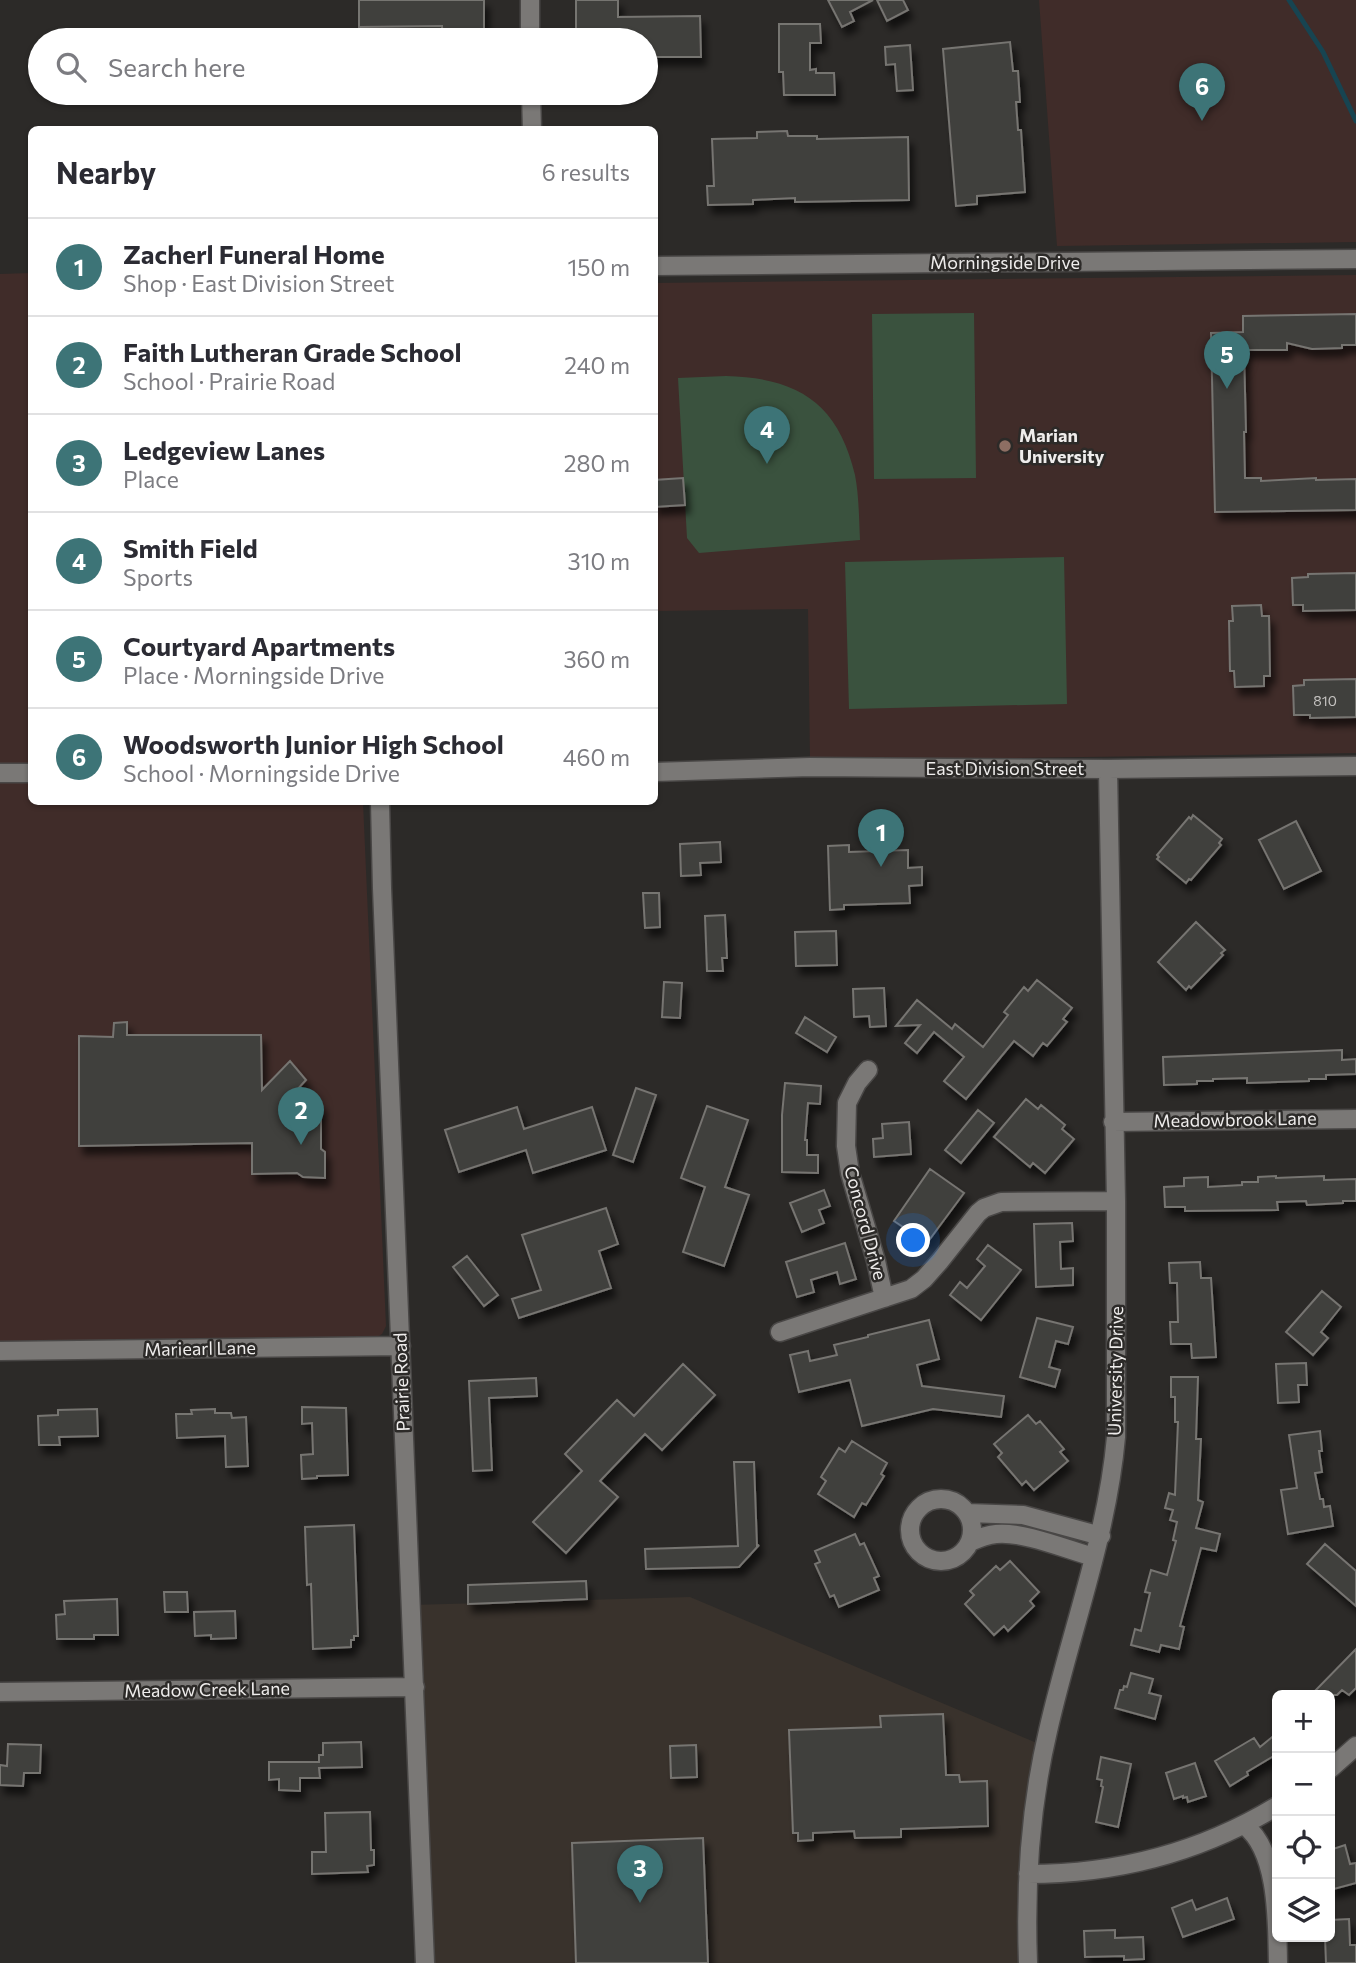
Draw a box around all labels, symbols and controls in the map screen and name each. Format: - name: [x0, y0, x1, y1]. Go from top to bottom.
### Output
- search box: [28, 28, 658, 105]
- icon: search: [52, 48, 90, 86]
- text: Search here: [108, 51, 246, 82]
- pin: 6: [1179, 63, 1225, 121]
- text: Nearby: [56, 153, 156, 190]
- text: 6 results: [542, 158, 630, 186]
- text: Zacherl Funeral Home: [123, 238, 385, 269]
- street label: Morningside Drive: [930, 251, 1080, 273]
- text: 1: [74, 253, 84, 281]
- text: 150 m: [567, 253, 630, 281]
- text: Shop · East Division Street: [123, 269, 394, 297]
- pin: 5: [1204, 331, 1250, 389]
- text: Faith Lutheran Grade School: [123, 336, 462, 367]
- text: 2: [72, 351, 86, 379]
- text: 240 m: [564, 351, 630, 379]
- text: School · Prairie Road: [123, 367, 335, 395]
- pin: 4: [744, 406, 790, 464]
- place label: Marian University: [1019, 424, 1105, 467]
- text: Ledgeview Lanes: [123, 434, 325, 465]
- marker: Marian University: [997, 438, 1013, 454]
- text: 3: [72, 449, 86, 477]
- text: 280 m: [564, 449, 630, 477]
- text: Place: [123, 465, 179, 493]
- text: Smith Field: [123, 532, 258, 563]
- text: 4: [72, 547, 86, 575]
- text: 310 m: [568, 547, 630, 575]
- text: Sports: [123, 563, 193, 591]
- text: Courtyard Apartments: [123, 630, 395, 661]
- text: 5: [72, 645, 86, 673]
- text: 360 m: [563, 645, 630, 673]
- text: Place · Morningside Drive: [123, 661, 384, 689]
- house number: 810: [1313, 692, 1337, 709]
- text: Woodsworth Junior High School: [123, 728, 504, 759]
- text: 6: [72, 743, 86, 771]
- text: 460 m: [563, 743, 630, 771]
- street label: East Division Street: [925, 757, 1085, 779]
- text: School · Morningside Drive: [123, 759, 400, 787]
- pin: 1: [858, 809, 904, 867]
- pin: 2: [278, 1087, 324, 1145]
- street label: Meadowbrook Lane: [1153, 1107, 1317, 1131]
- street label: Concord Drive: [840, 1163, 892, 1282]
- your location: [896, 1223, 930, 1257]
- street label: University Drive: [1103, 1306, 1127, 1436]
- street label: Prairie Road: [388, 1332, 414, 1432]
- street label: Mariearl Lane: [144, 1336, 256, 1360]
- street label: Meadow Creek Lane: [124, 1677, 290, 1701]
- map controls: [1272, 1690, 1335, 1942]
- button: +: [1272, 1690, 1335, 1753]
- button: −: [1272, 1753, 1335, 1816]
- button: locate: [1272, 1816, 1335, 1879]
- pin: 3: [617, 1845, 663, 1903]
- button: layers: [1272, 1879, 1335, 1942]

